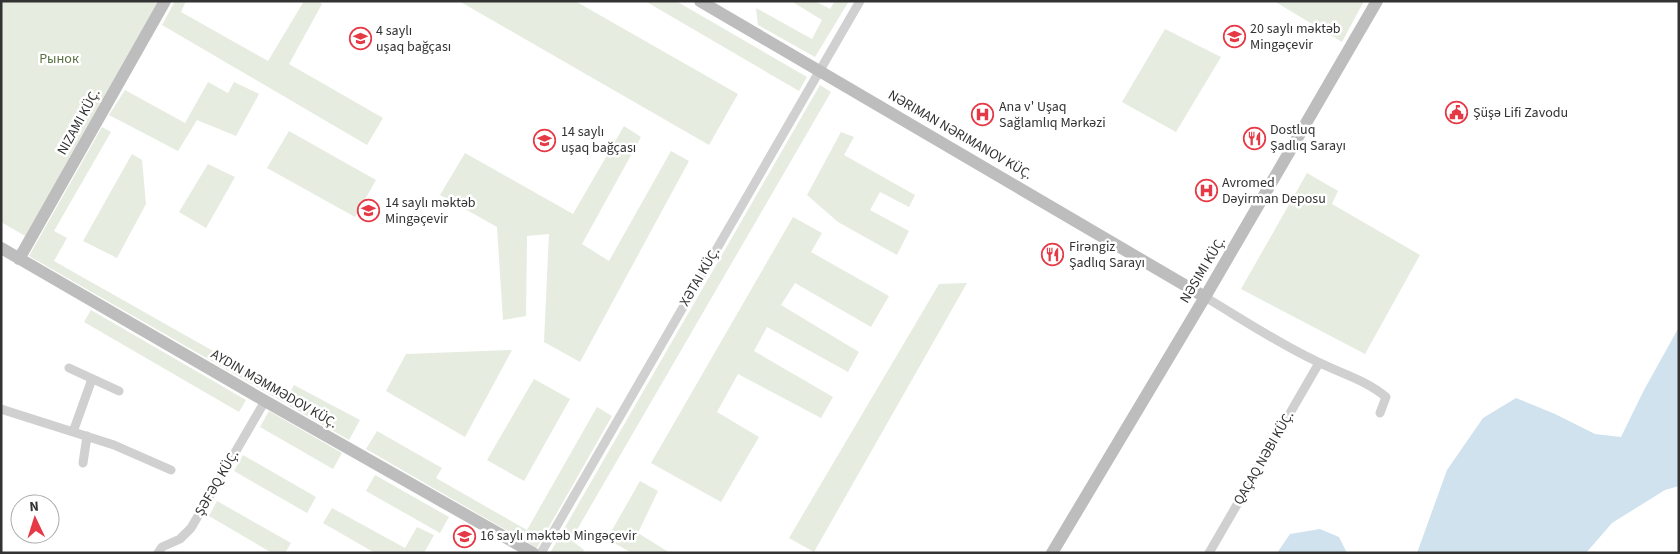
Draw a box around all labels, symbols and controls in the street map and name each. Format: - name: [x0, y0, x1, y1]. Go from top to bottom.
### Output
- place label: 20 saylı məktəb Mingəçevir: [1250, 19, 1341, 55]
- place label: 4 saylı uşaq bağçası: [376, 21, 451, 57]
- school or university icon: 20 saylı məktəb Mingəçevir: [1222, 25, 1246, 49]
- school or university icon: 4 saylı uşaq bağçası: [348, 27, 372, 51]
- park label: Рынок: [39, 49, 79, 69]
- street label: NIZAMI KÜÇ.: [53, 85, 105, 159]
- street label: NƏRIMAN NƏRIMANOV KÜÇ.: [884, 85, 1036, 185]
- place label: Ana v' Uşaq Sağlamlıq Mərkəzi: [999, 97, 1106, 133]
- public building icon: Şüşə Lifi Zavodu: [1445, 101, 1469, 125]
- hospital icon: Ana v' Uşaq Sağlamlıq Mərkəzi: [971, 103, 995, 127]
- place label: Şüşə Lifi Zavodu: [1473, 103, 1568, 123]
- place label: Dostluq Şadlıq Sarayı: [1270, 120, 1346, 156]
- place label: 14 saylı uşaq bağçası: [561, 122, 636, 158]
- restaurant icon: Dostluq Şadlıq Sarayı: [1242, 126, 1266, 150]
- school or university icon: 14 saylı uşaq bağçası: [533, 128, 557, 152]
- place label: Avromed Dəyirman Deposu: [1222, 173, 1326, 209]
- hospital icon: Avromed Dəyirman Deposu: [1194, 179, 1218, 203]
- place label: 14 saylı məktəb Mingəçevir: [385, 193, 476, 229]
- school or university icon: 14 saylı məktəb Mingəçevir: [357, 199, 381, 223]
- street label: NƏSIMI KÜÇ.: [1175, 233, 1231, 307]
- place label: Firəngiz Şadlıq Sarayı: [1069, 237, 1145, 273]
- restaurant icon: Firəngiz Şadlıq Sarayı: [1041, 243, 1065, 267]
- street label: XƏTAI KÜÇ.: [675, 244, 725, 310]
- street label: AYDIN MƏMMƏDOV KÜÇ.: [207, 345, 341, 433]
- street label: QAÇAQ NƏBI KÜÇ.: [1229, 407, 1299, 509]
- street label: ŞƏFƏQ KÜÇ.: [190, 446, 244, 520]
- north arrow: [10, 494, 60, 544]
- text: N: [29, 497, 40, 517]
- school or university icon: 16 saylı məktəb Mingəçevir: [452, 524, 476, 548]
- place label: 16 saylı məktəb Mingəçevir: [480, 526, 637, 546]

